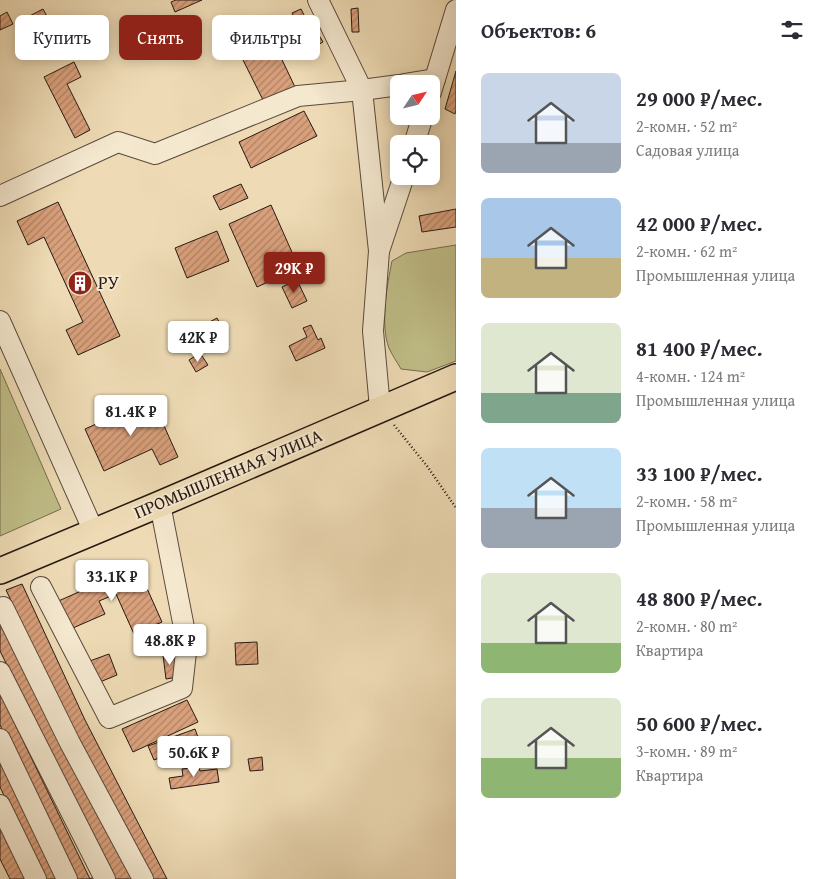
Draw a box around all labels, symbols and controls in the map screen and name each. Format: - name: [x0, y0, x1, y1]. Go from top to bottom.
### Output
- chip: Купить: [15, 15, 109, 60]
- chip: Снять: [119, 15, 202, 60]
- chip: Фильтры: [212, 15, 320, 60]
- text: Объектов: 6: [481, 15, 596, 46]
- icon: filters: [778, 16, 806, 44]
- north arrow: [390, 75, 440, 125]
- map controls: [390, 75, 440, 185]
- text: 29 000 ₽/мес.: [636, 83, 762, 114]
- icon: home: [521, 93, 581, 153]
- text: 2-комн. · 52 m²: [636, 114, 737, 138]
- button: locate: [390, 135, 440, 185]
- text: Садовая улица: [636, 138, 739, 162]
- text: 42 000 ₽/мес.: [636, 208, 762, 239]
- icon: home: [521, 218, 581, 278]
- text: 2-комн. · 62 m²: [636, 239, 737, 263]
- pin: 29K ₽: [259, 252, 329, 294]
- text: 29K ₽: [275, 256, 313, 280]
- text: Промышленная улица: [636, 263, 795, 287]
- place label: РУ: [98, 269, 119, 296]
- building icon: РУ: [67, 270, 93, 296]
- pin: 42K ₽: [163, 320, 233, 363]
- text: 42K ₽: [179, 325, 217, 349]
- text: 81 400 ₽/мес.: [636, 333, 762, 364]
- icon: home: [521, 343, 581, 403]
- text: 4-комн. · 124 m²: [636, 364, 745, 388]
- text: Промышленная улица: [636, 388, 795, 412]
- pin: 81.4K ₽: [85, 394, 177, 437]
- text: 81.4K ₽: [105, 399, 157, 423]
- street label: ПРОМЫШЛЕННАЯ УЛИЦА: [129, 422, 326, 525]
- text: 33 100 ₽/мес.: [636, 458, 762, 489]
- icon: home: [521, 468, 581, 528]
- text: 2-комн. · 58 m²: [636, 489, 737, 513]
- text: Промышленная улица: [636, 513, 795, 537]
- pin: 33.1K ₽: [66, 560, 158, 602]
- text: 33.1K ₽: [86, 564, 138, 588]
- text: 48 800 ₽/мес.: [636, 583, 762, 614]
- icon: home: [521, 593, 581, 653]
- text: 2-комн. · 80 m²: [636, 614, 737, 638]
- pin: 48.8K ₽: [124, 624, 216, 666]
- text: 48.8K ₽: [144, 628, 196, 652]
- text: Квартира: [636, 638, 703, 662]
- text: 50 600 ₽/мес.: [636, 708, 762, 739]
- icon: home: [521, 718, 581, 778]
- pin: 50.6K ₽: [148, 736, 240, 778]
- text: 3-комн. · 89 m²: [636, 739, 737, 763]
- text: 50.6K ₽: [168, 740, 220, 764]
- text: Квартира: [636, 763, 703, 787]

